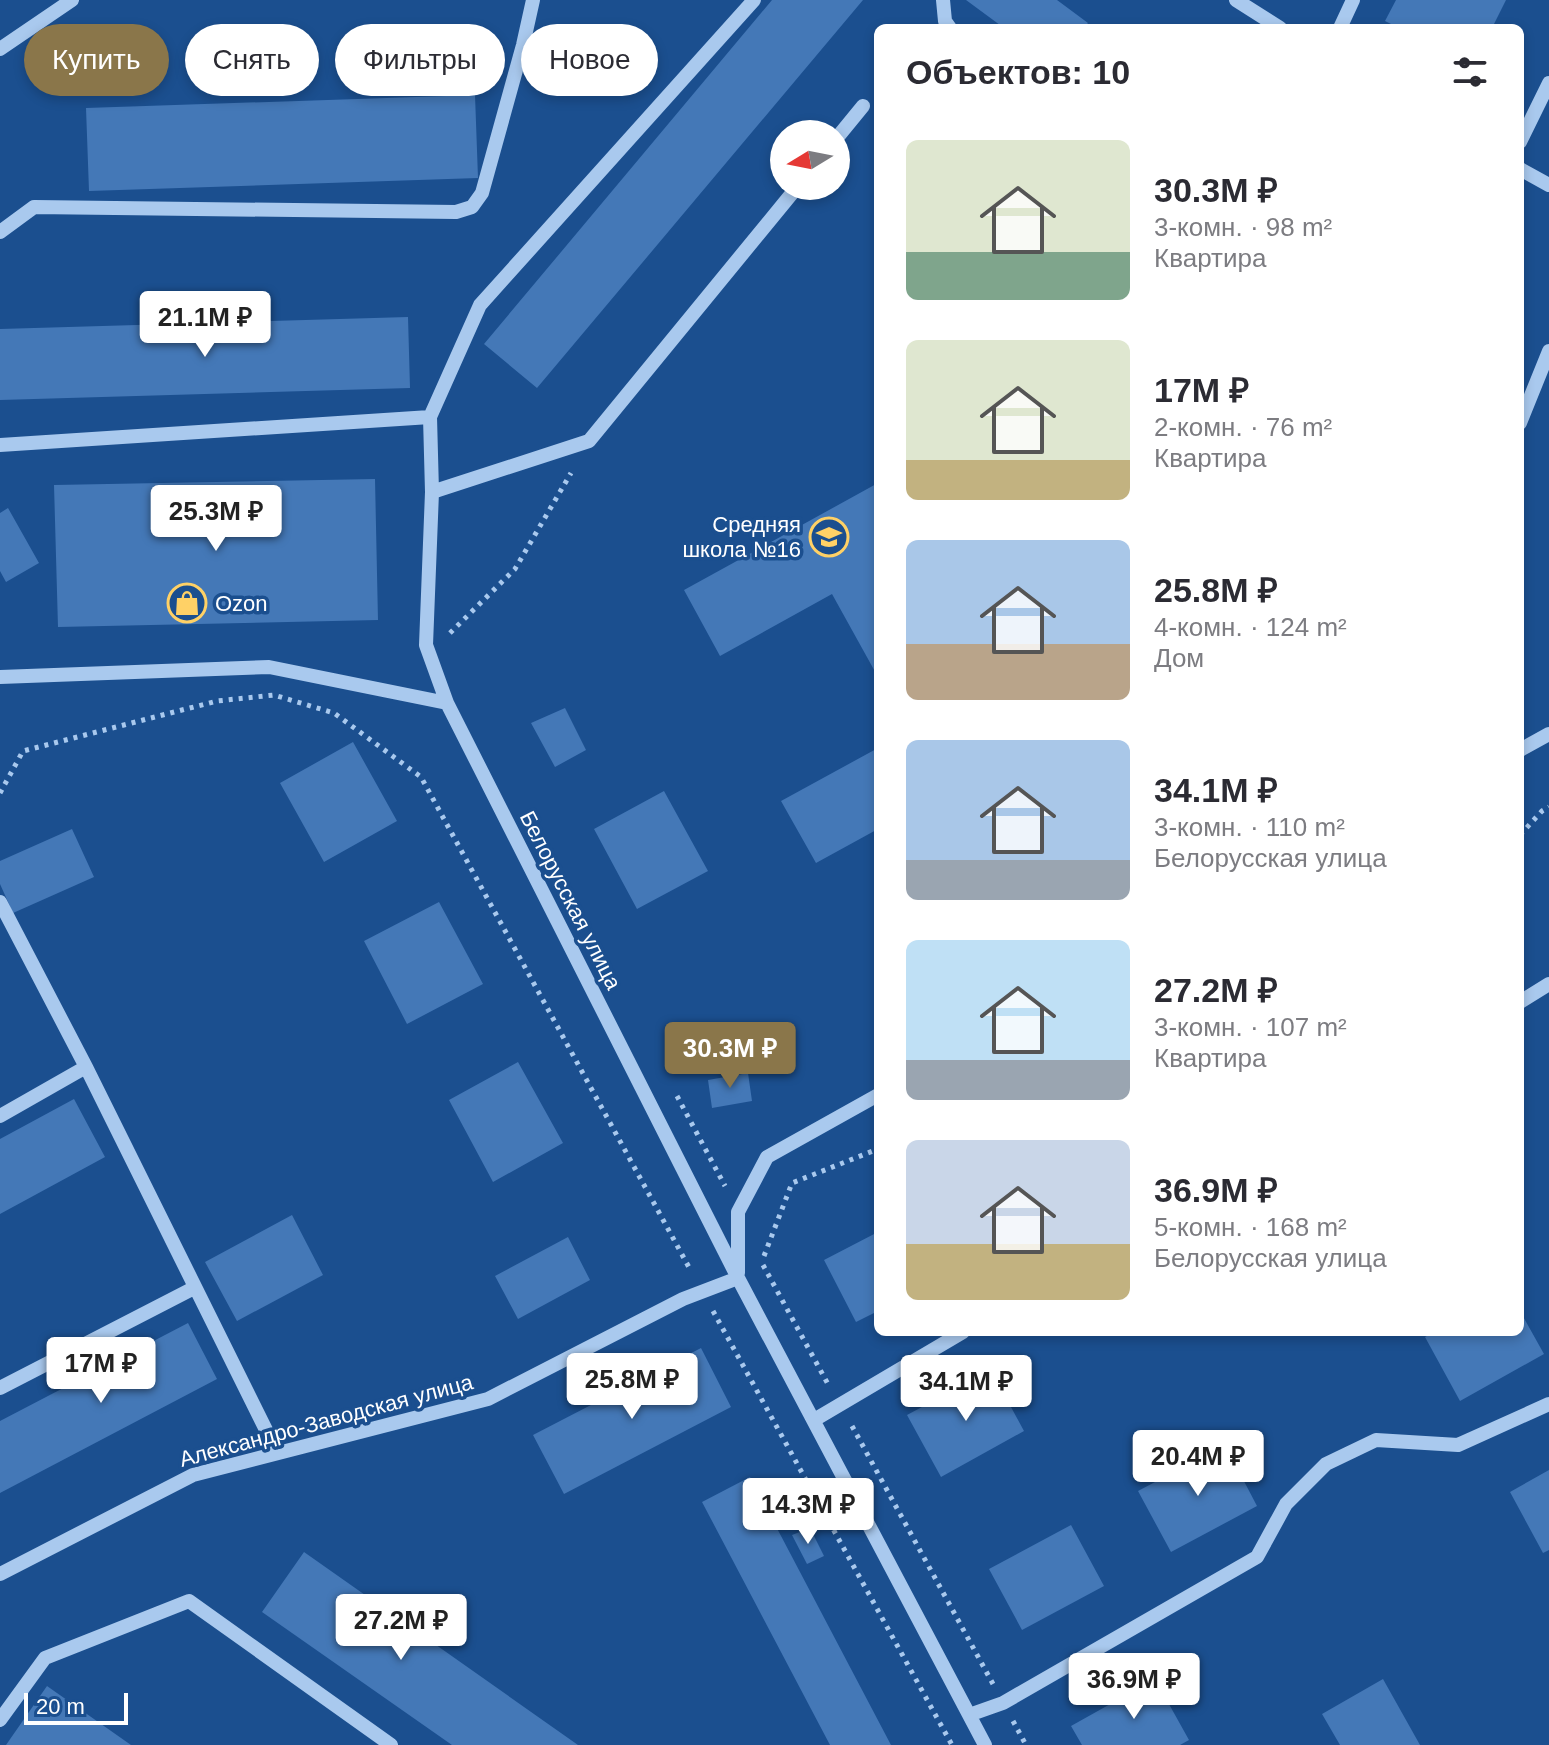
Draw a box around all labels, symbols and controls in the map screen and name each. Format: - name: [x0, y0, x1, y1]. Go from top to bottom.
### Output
- chip: Купить: [24, 24, 169, 96]
- chip: Снять: [185, 24, 319, 96]
- chip: Фильтры: [335, 24, 505, 96]
- chip: Новое: [521, 24, 658, 96]
- icon: filters: [1448, 50, 1492, 94]
- text: Объектов: 10: [906, 53, 1130, 91]
- north arrow: [770, 120, 850, 200]
- map controls: [770, 120, 850, 200]
- text: 30.3M ₽: [1154, 171, 1278, 209]
- icon: home: [970, 172, 1066, 268]
- text: 3-комн. · 98 m²: [1154, 212, 1332, 242]
- text: Квартира: [1154, 243, 1266, 273]
- pin: 21.1M ₽: [131, 291, 279, 359]
- text: 21.1M ₽: [158, 302, 252, 332]
- text: 17M ₽: [1154, 371, 1249, 409]
- icon: home: [970, 372, 1066, 468]
- text: 2-комн. · 76 m²: [1154, 412, 1332, 442]
- text: Квартира: [1154, 443, 1266, 473]
- pin: 25.3M ₽: [142, 485, 290, 553]
- text: 25.3M ₽: [169, 496, 263, 526]
- place label: Средняя школа №16: [682, 512, 801, 562]
- school or university icon: Средняя школа №16: [808, 516, 850, 558]
- text: 25.8M ₽: [1154, 571, 1278, 609]
- icon: home: [970, 572, 1066, 668]
- shop icon: Ozon: [166, 582, 208, 624]
- place label: Ozon: [215, 591, 268, 616]
- text: 4-комн. · 124 m²: [1154, 612, 1347, 642]
- text: Дом: [1154, 643, 1204, 673]
- text: 34.1M ₽: [1154, 771, 1278, 809]
- icon: home: [970, 772, 1066, 868]
- street label: Белорусская улица: [515, 807, 627, 994]
- text: 3-комн. · 110 m²: [1154, 812, 1345, 842]
- text: Белорусская улица: [1154, 843, 1387, 873]
- text: 27.2M ₽: [1154, 971, 1278, 1009]
- icon: home: [970, 972, 1066, 1068]
- text: 3-комн. · 107 m²: [1154, 1012, 1347, 1042]
- pin: 30.3M ₽: [656, 1022, 804, 1090]
- text: 30.3M ₽: [683, 1033, 777, 1063]
- text: Квартира: [1154, 1043, 1266, 1073]
- text: 36.9M ₽: [1154, 1171, 1278, 1209]
- icon: home: [970, 1172, 1066, 1268]
- text: 5-комн. · 168 m²: [1154, 1212, 1347, 1242]
- text: Белорусская улица: [1154, 1243, 1387, 1273]
- pin: 17M ₽: [45, 1337, 157, 1405]
- text: 17M ₽: [65, 1348, 137, 1378]
- pin: 25.8M ₽: [558, 1353, 706, 1421]
- pin: 34.1M ₽: [892, 1355, 1040, 1423]
- text: 25.8M ₽: [585, 1364, 679, 1394]
- text: 34.1M ₽: [919, 1366, 1013, 1396]
- street label: Александро-Заводская улица: [177, 1369, 476, 1472]
- pin: 20.4M ₽: [1124, 1430, 1272, 1498]
- text: 20.4M ₽: [1151, 1441, 1245, 1471]
- pin: 14.3M ₽: [734, 1478, 882, 1546]
- text: 14.3M ₽: [761, 1489, 855, 1519]
- pin: 27.2M ₽: [327, 1594, 475, 1662]
- text: 27.2M ₽: [354, 1605, 448, 1635]
- pin: 36.9M ₽: [1060, 1653, 1208, 1721]
- text: 36.9M ₽: [1087, 1664, 1181, 1694]
- scale bar: [24, 1689, 128, 1725]
- text: 20 m: [36, 1694, 85, 1719]

